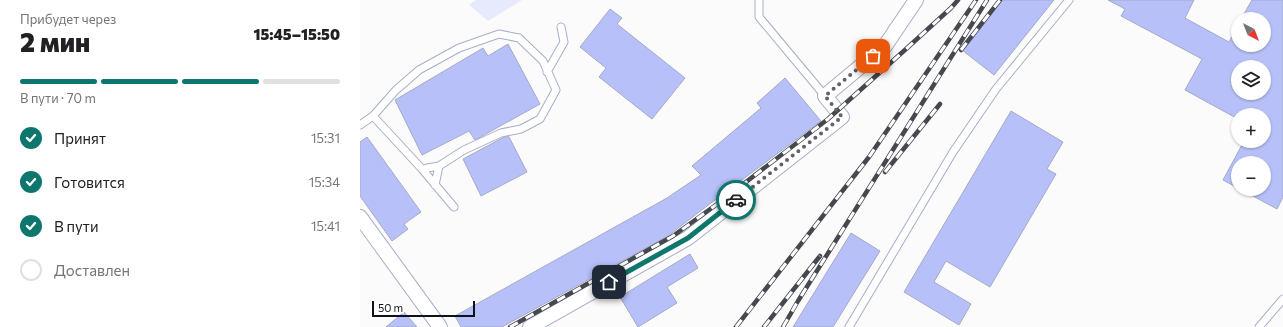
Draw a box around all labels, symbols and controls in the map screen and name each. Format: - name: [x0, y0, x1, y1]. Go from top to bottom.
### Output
- text: Прибудет через: [20, 11, 116, 27]
- north arrow: [1231, 12, 1271, 52]
- map controls: [1231, 12, 1271, 196]
- text: 15:45–15:50: [254, 25, 340, 43]
- text: 2 мин: [20, 26, 90, 57]
- pin: [856, 39, 890, 73]
- icon: bag: [862, 45, 884, 67]
- button: layers: [1231, 60, 1271, 100]
- text: В пути · 70 m: [20, 90, 96, 106]
- button: +: [1231, 108, 1271, 148]
- icon: check: [20, 127, 42, 149]
- text: Принят: [54, 129, 106, 147]
- text: 15:31: [311, 130, 340, 146]
- button: −: [1231, 156, 1271, 196]
- icon: check: [20, 171, 42, 193]
- text: Готовится: [54, 173, 125, 191]
- text: 15:34: [309, 174, 340, 190]
- courier: [716, 180, 756, 220]
- icon: car: [725, 189, 747, 211]
- icon: check: [20, 215, 42, 237]
- text: В пути: [54, 217, 99, 235]
- text: 15:41: [311, 218, 340, 234]
- text: Доставлен: [54, 261, 130, 279]
- pin: [592, 265, 626, 299]
- icon: home: [598, 271, 620, 293]
- scale bar: [372, 299, 475, 318]
- text: 50 m: [378, 301, 403, 314]

